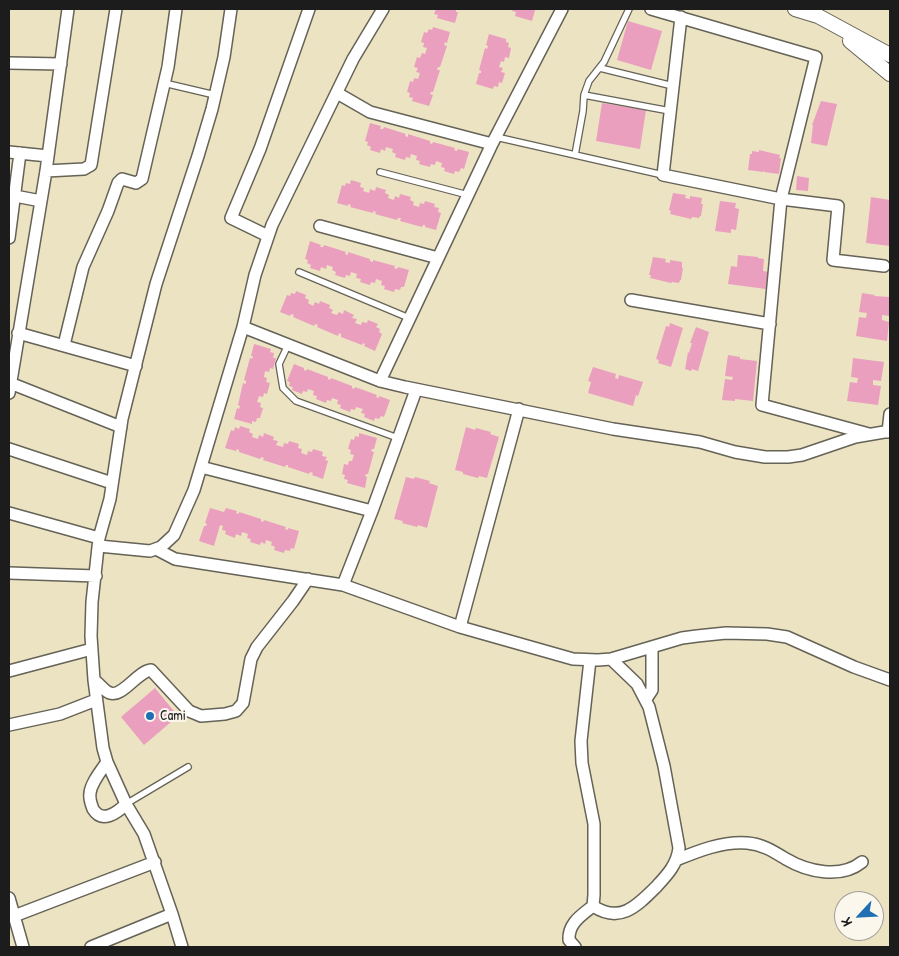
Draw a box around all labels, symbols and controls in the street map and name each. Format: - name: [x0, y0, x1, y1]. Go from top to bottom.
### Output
- place label: Cami: [160, 708, 186, 724]
- marker: Cami: [144, 710, 156, 722]
- north arrow: [834, 891, 884, 941]
- text: K: [836, 915, 856, 929]

